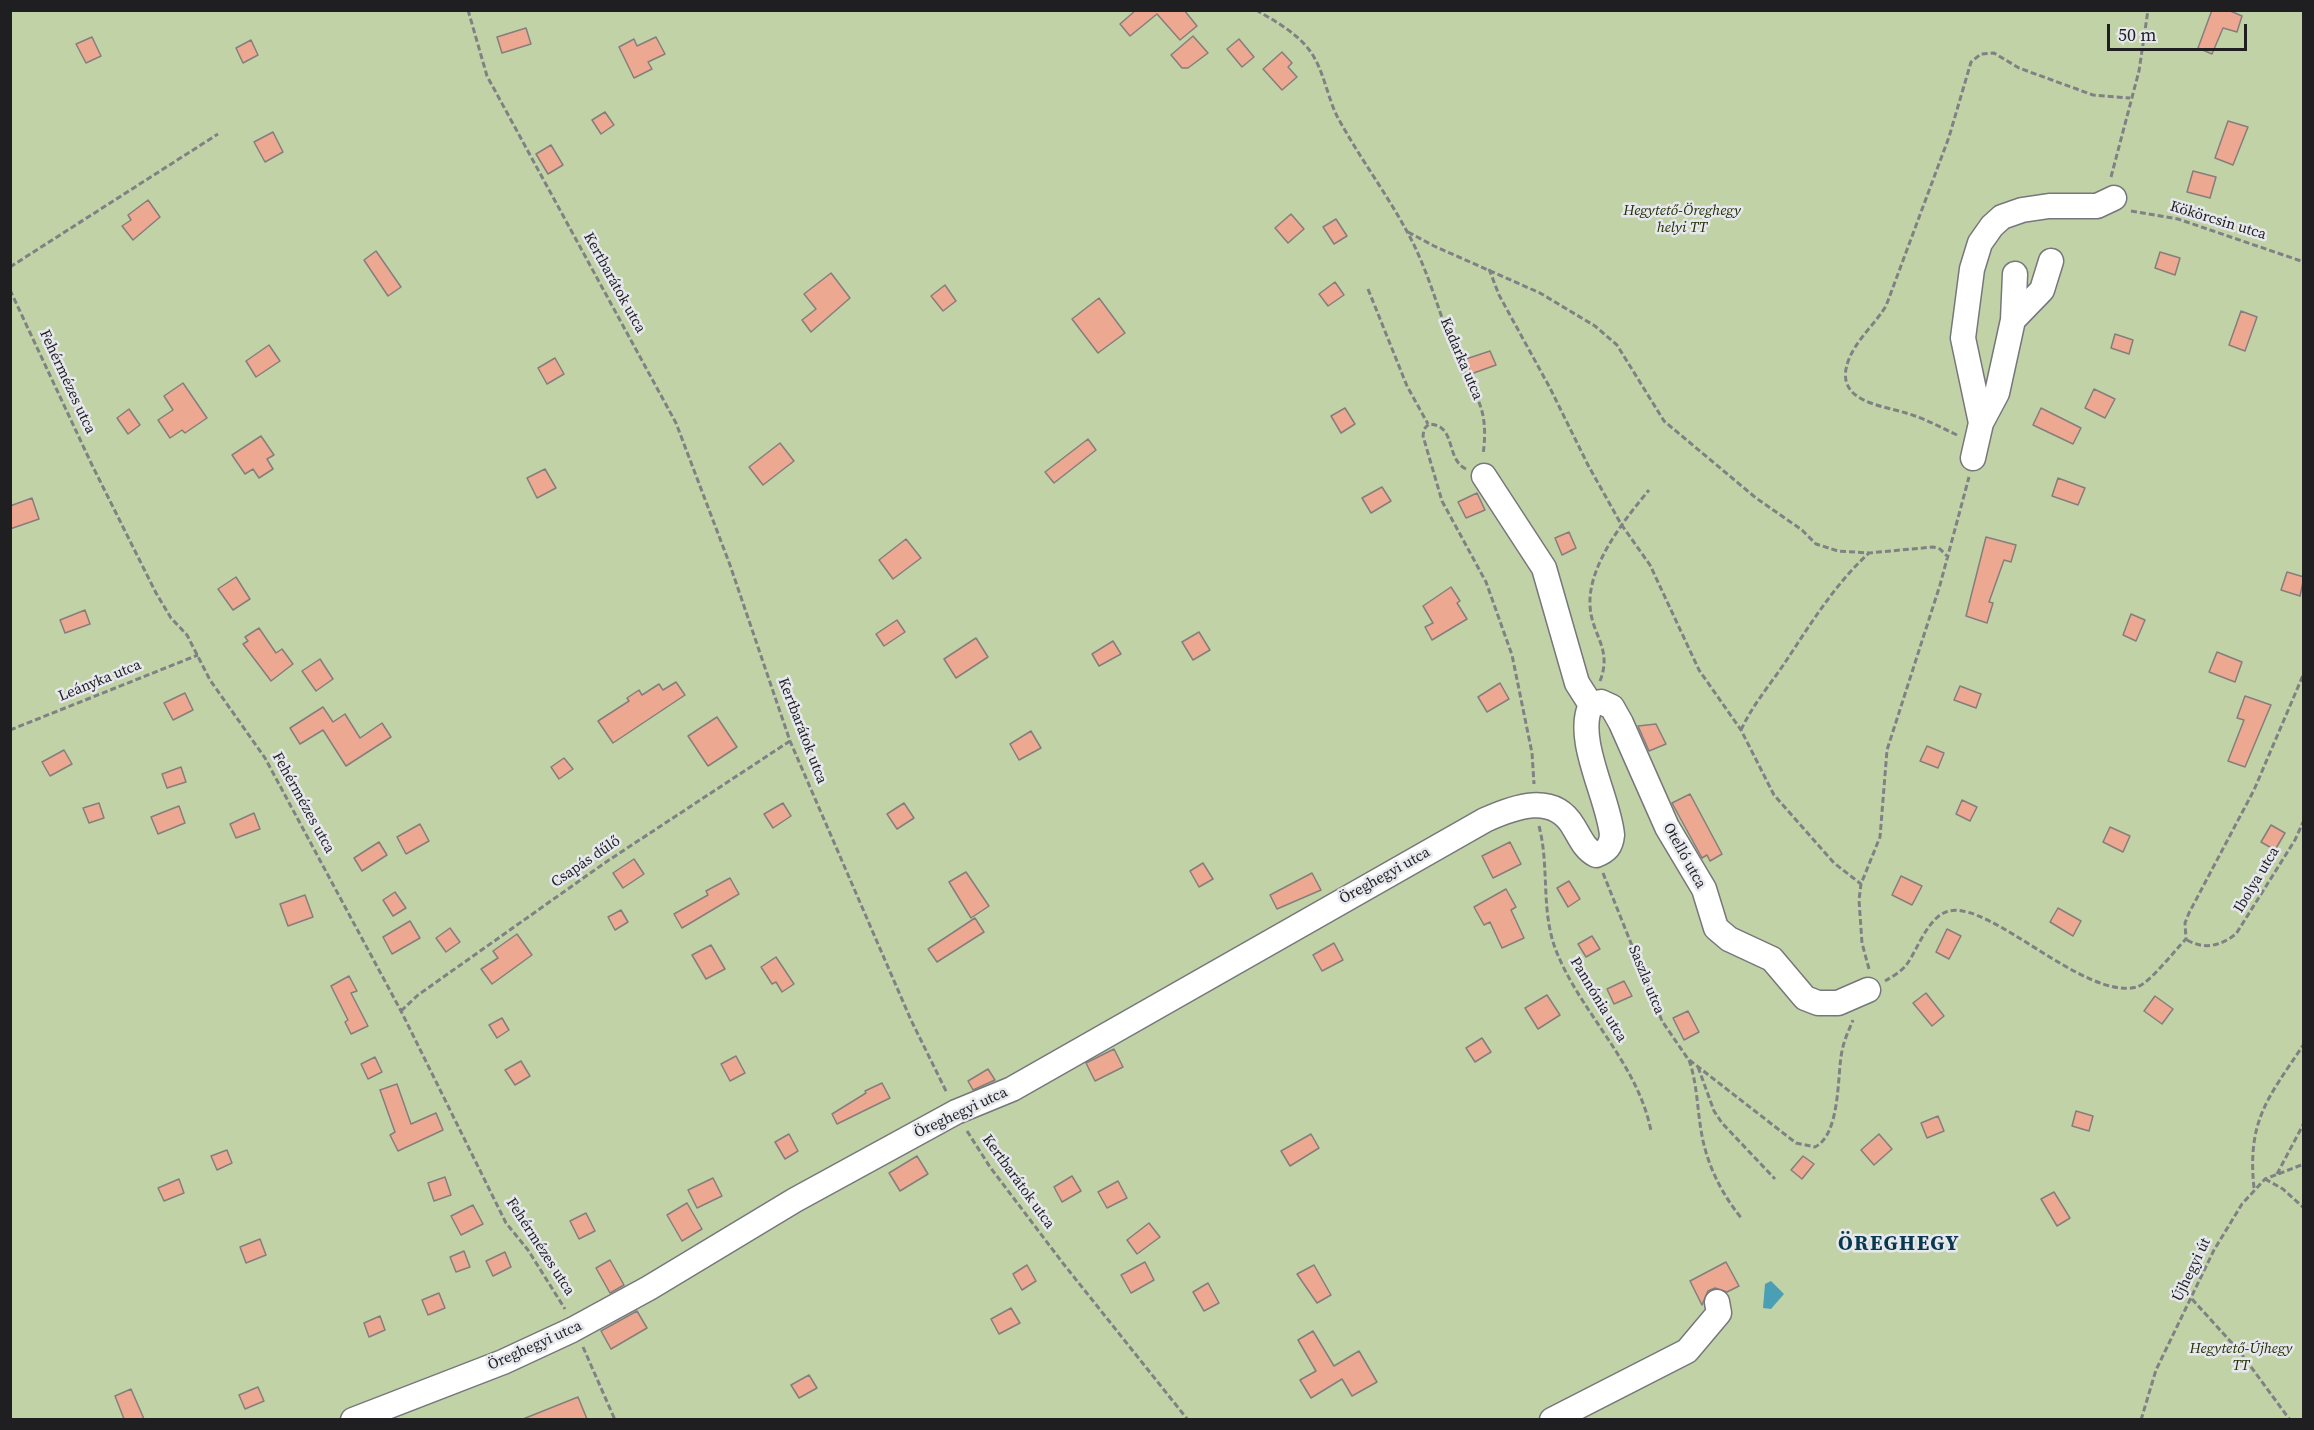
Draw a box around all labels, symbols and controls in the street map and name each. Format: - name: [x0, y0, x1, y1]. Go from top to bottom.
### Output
- scale bar: [2110, 12, 2250, 50]
- text: 50 m: [2118, 22, 2156, 47]
- street label: Kökörcsin utca: [2168, 198, 2268, 244]
- park label: Hegytető-Öreghegy helyi TT: [1623, 202, 1741, 237]
- street label: Kertbarátok utca: [579, 230, 649, 336]
- street label: Kadarka utca: [1436, 315, 1486, 403]
- street label: Fehérmézes utca: [35, 327, 99, 437]
- street label: Leányka utca: [56, 656, 144, 706]
- street label: Kertbarátok utca: [774, 675, 830, 787]
- street label: Fehérmézes utca: [268, 749, 338, 857]
- street label: Otelló utca: [1659, 820, 1709, 892]
- street label: Csapás dűlő: [548, 832, 624, 892]
- street label: Öreghegyi utca: [1337, 844, 1433, 908]
- street label: Ibolya utca: [2230, 844, 2284, 916]
- street label: Saszla utca: [1624, 943, 1668, 1017]
- street label: Pannónia utca: [1566, 954, 1630, 1046]
- street label: Öreghegyi utca: [911, 1084, 1011, 1142]
- street label: Kertbarátok utca: [978, 1131, 1058, 1233]
- street label: Fehérmézes utca: [502, 1195, 578, 1299]
- district label: ÖREGHEGY: [1838, 1232, 1960, 1258]
- street label: Újhegyi út: [2169, 1235, 2215, 1305]
- street label: Öreghegyi utca: [485, 1317, 585, 1375]
- park label: Hegytető-Újhegy TT: [2190, 1340, 2292, 1375]

